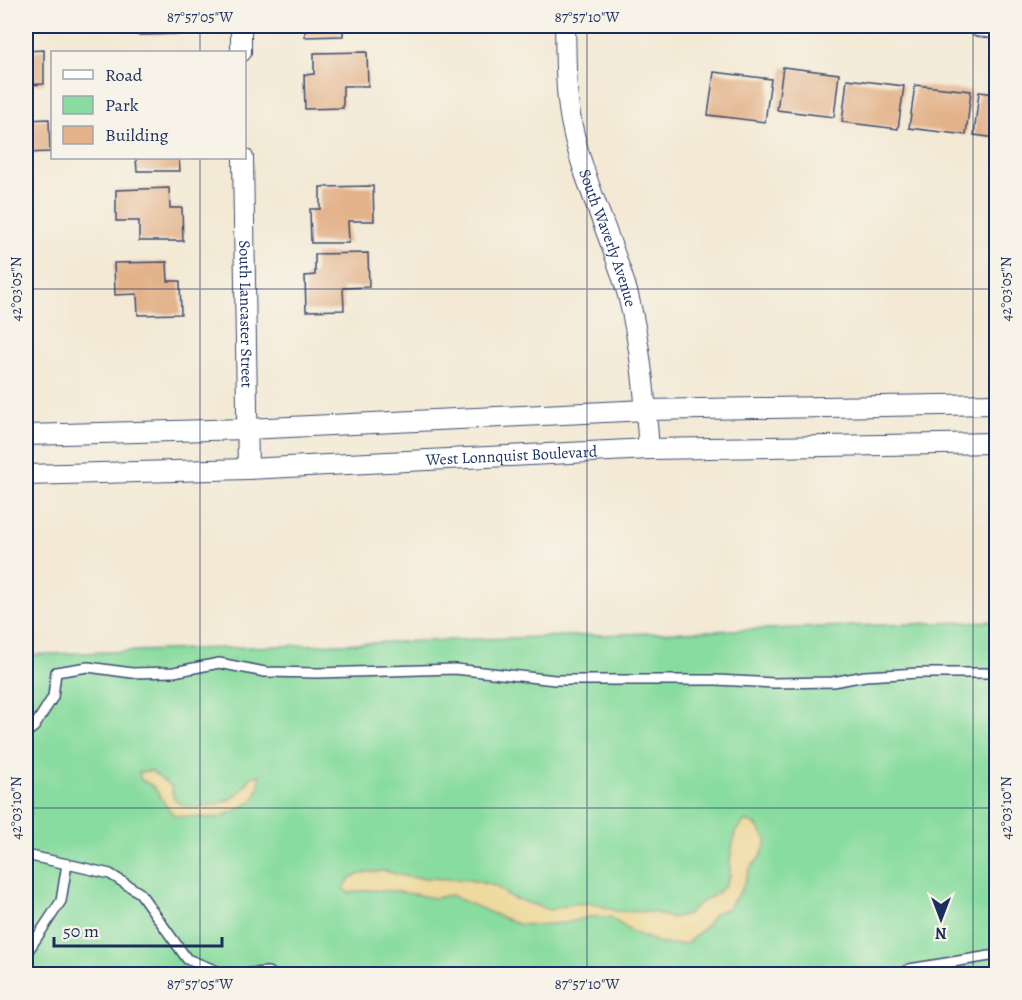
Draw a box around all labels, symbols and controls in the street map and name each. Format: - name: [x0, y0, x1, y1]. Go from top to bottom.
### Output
- text: 87°57'05"W: [167, 7, 233, 27]
- text: 87°57'10"W: [554, 7, 620, 27]
- legend: [51, 51, 246, 159]
- text: Road: [105, 63, 143, 87]
- text: Park: [105, 93, 139, 117]
- text: Building: [105, 123, 169, 147]
- street label: South Waverly Avenue: [573, 166, 641, 309]
- street label: South Lancaster Street: [233, 240, 258, 388]
- text: 42°03'05"N: [6, 256, 26, 322]
- text: 42°03'05"N: [996, 256, 1016, 322]
- street label: West Lonnquist Boulevard: [424, 441, 598, 471]
- text: 42°03'10"N: [6, 776, 26, 840]
- text: 42°03'10"N: [996, 776, 1016, 840]
- north arrow: [911, 889, 971, 949]
- scale bar: [54, 910, 222, 948]
- text: 50 m: [63, 919, 99, 943]
- text: N: [935, 922, 947, 944]
- text: 87°57'05"W: [167, 974, 233, 994]
- text: 87°57'10"W: [554, 974, 620, 994]

